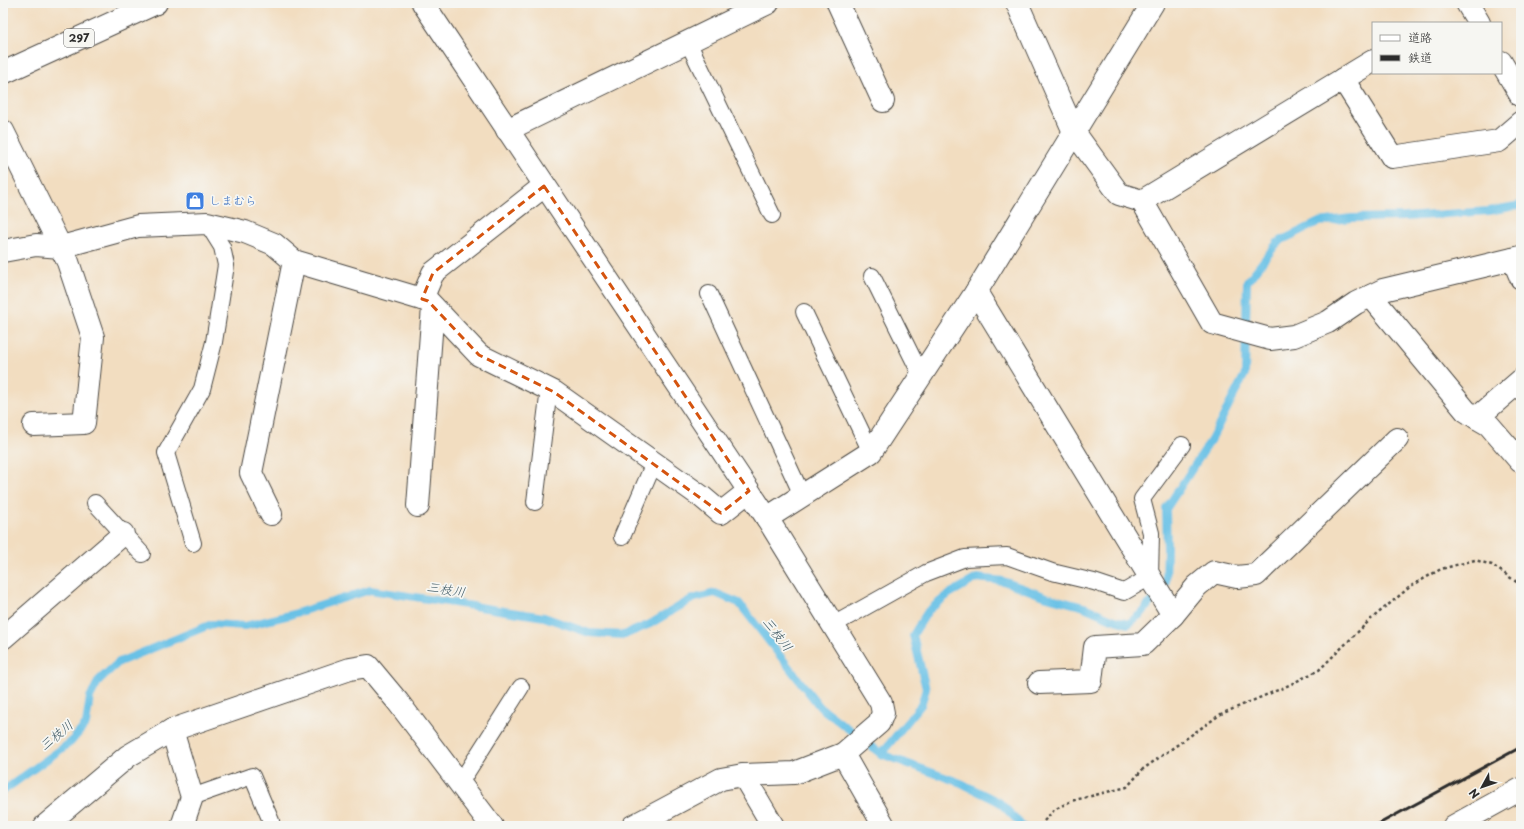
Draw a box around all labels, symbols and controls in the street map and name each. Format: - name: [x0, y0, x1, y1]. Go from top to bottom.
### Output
- legend: [1372, 22, 1502, 74]
- text: 道路: [1408, 28, 1432, 46]
- road number: 297: [64, 29, 94, 47]
- text: 鉄道: [1408, 48, 1432, 66]
- shop icon: しまむら: [184, 190, 206, 212]
- place label: しまむら: [209, 191, 257, 209]
- water label: 三枝川: [425, 576, 467, 601]
- water label: 三枝川: [759, 612, 798, 655]
- water label: 三枝川: [35, 715, 77, 754]
- north arrow: [1462, 767, 1502, 807]
- text: N: [1464, 785, 1483, 803]

